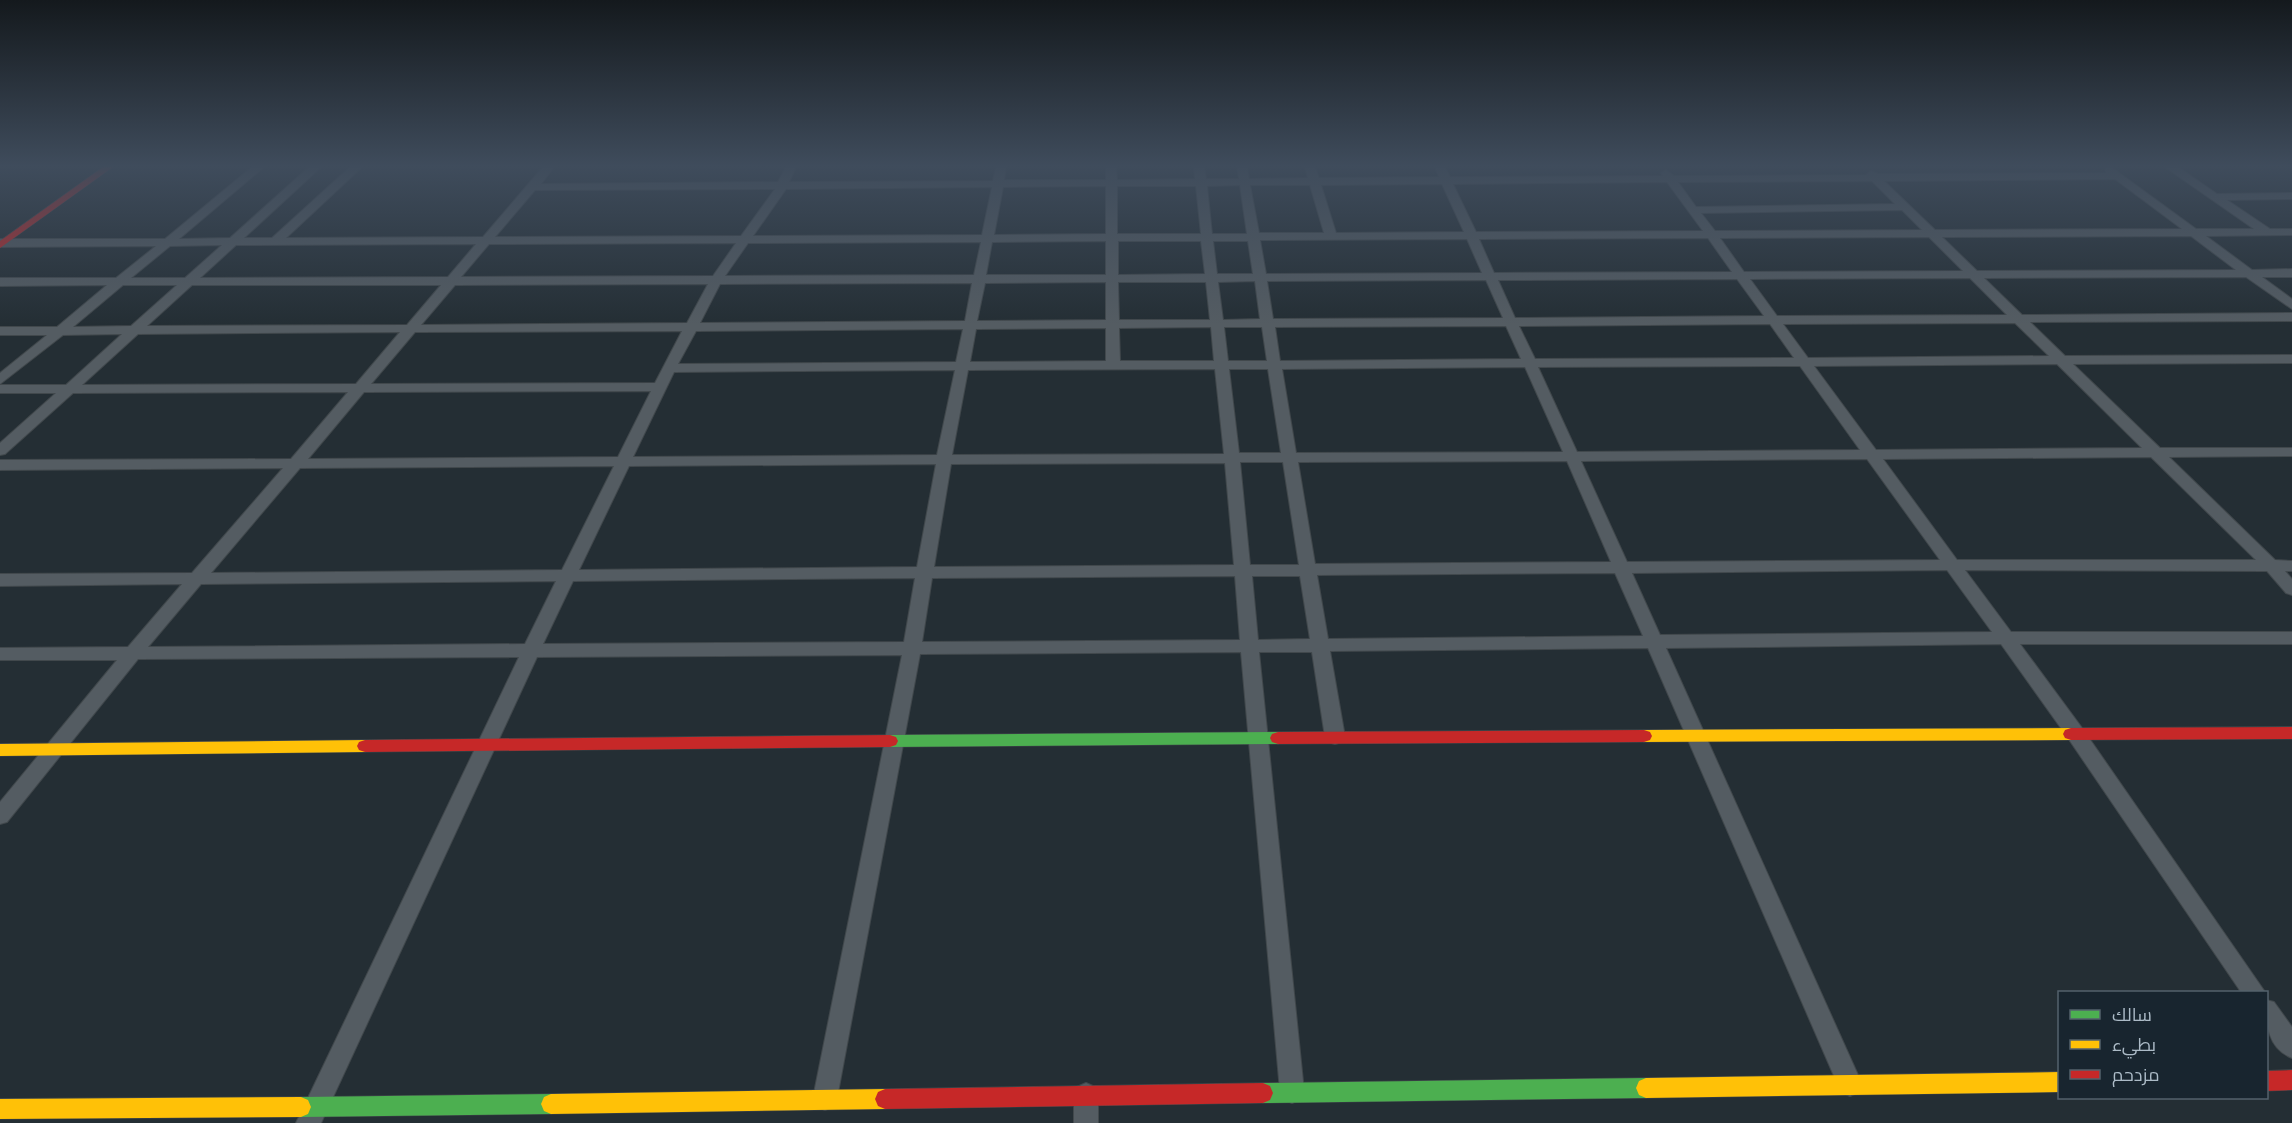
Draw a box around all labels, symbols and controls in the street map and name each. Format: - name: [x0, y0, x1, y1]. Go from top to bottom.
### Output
- legend: [2058, 991, 2268, 1099]
- text: سالك: [2112, 1004, 2152, 1025]
- text: بطيء: [2112, 1034, 2156, 1059]
- text: مزدحم: [2112, 1064, 2160, 1087]

